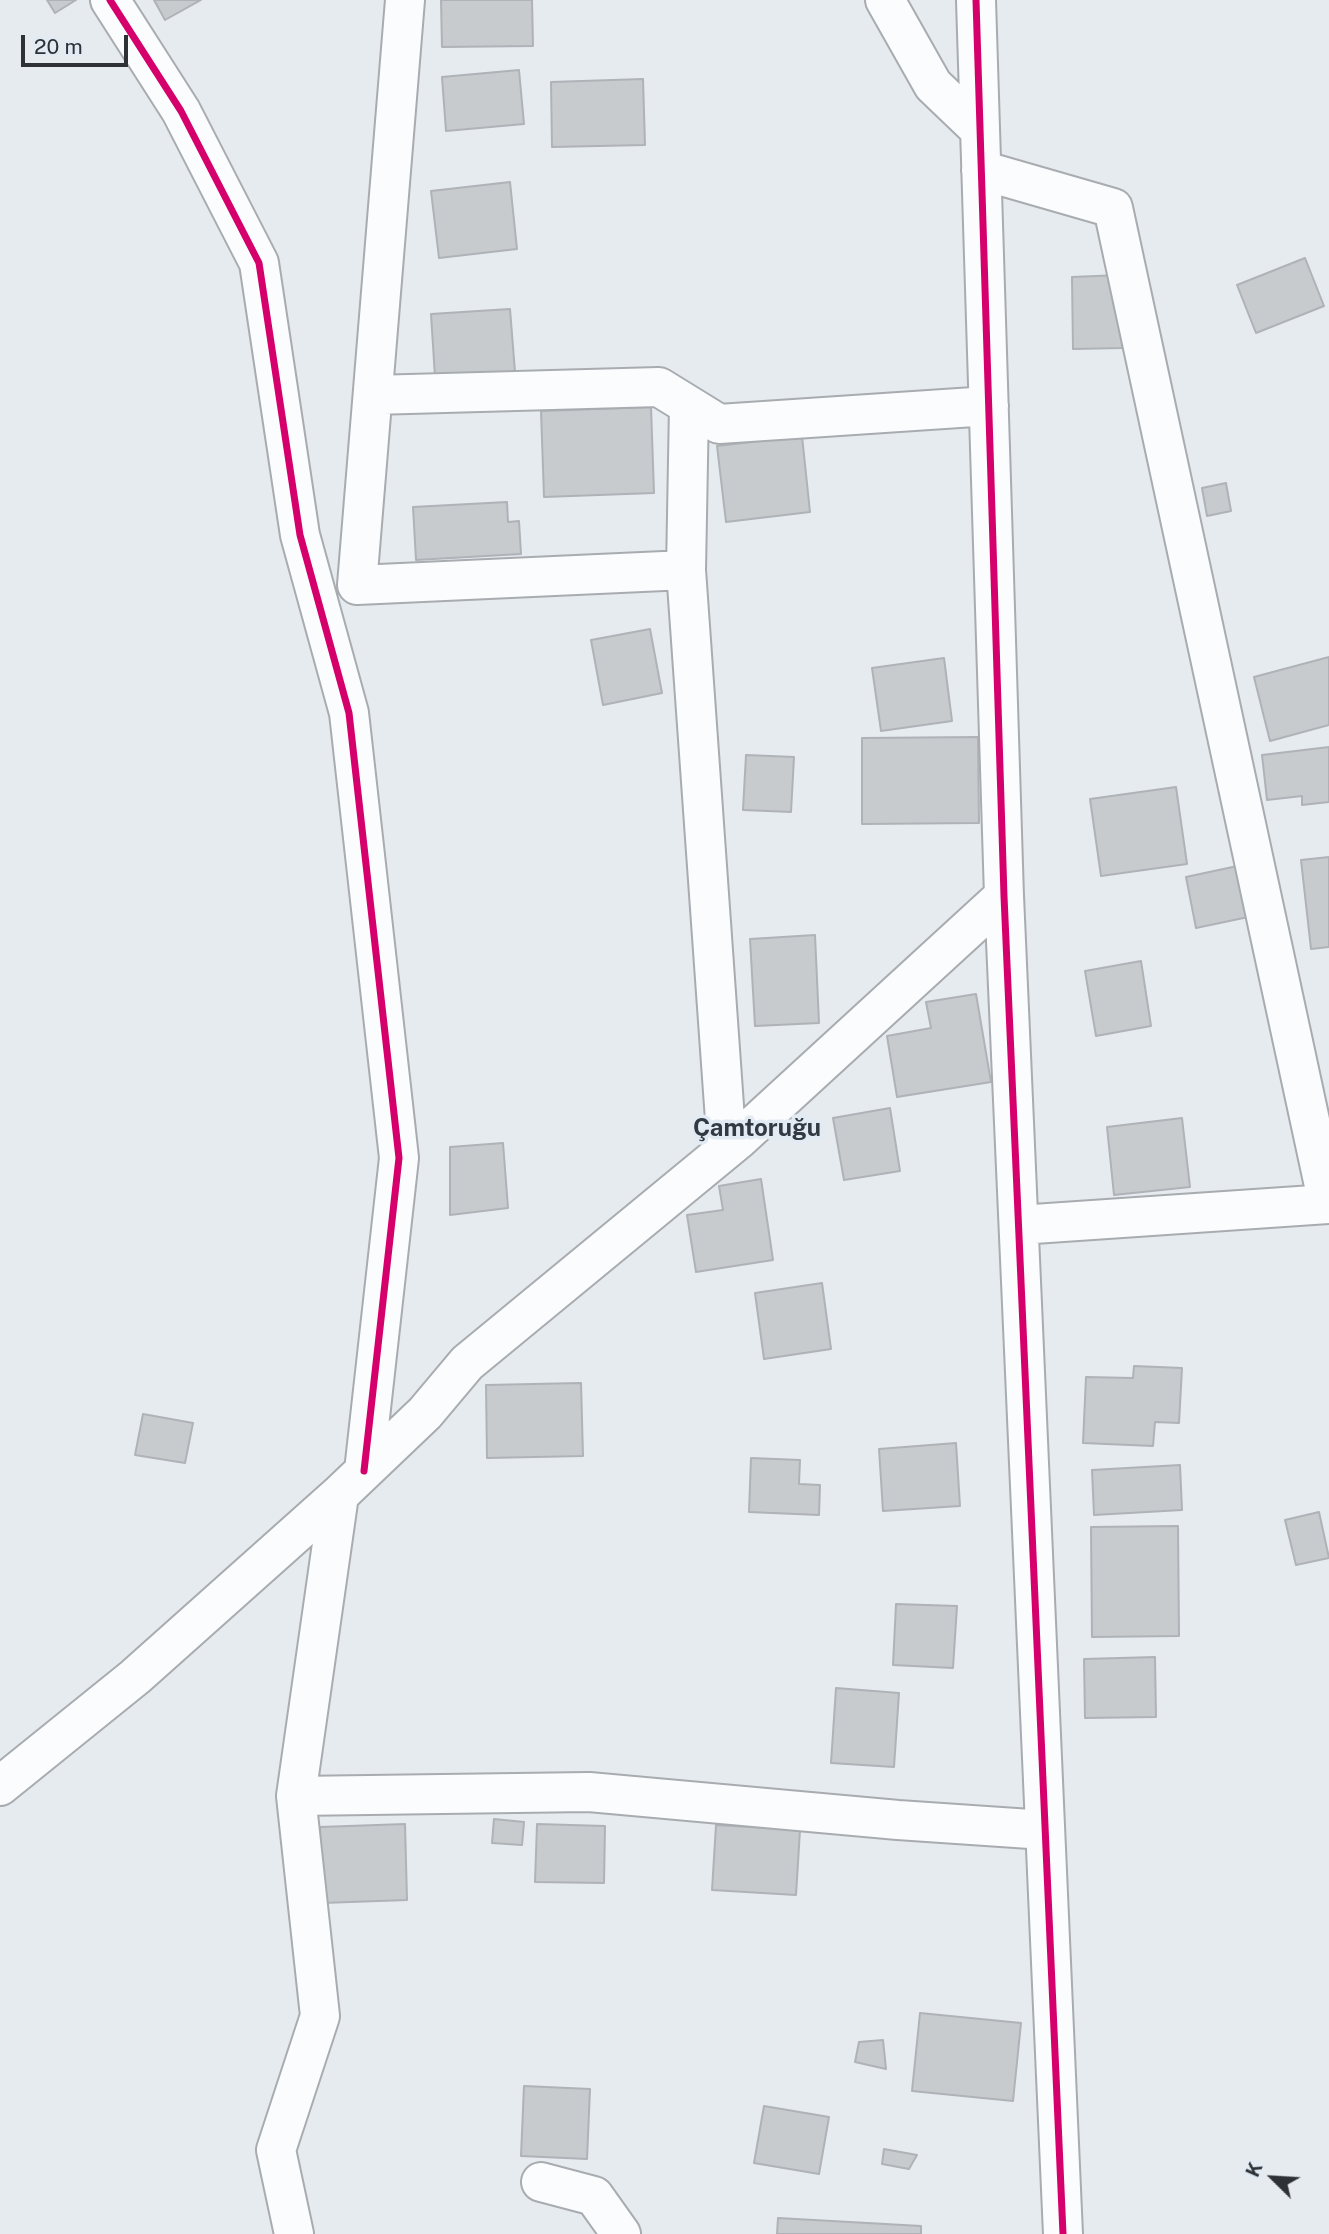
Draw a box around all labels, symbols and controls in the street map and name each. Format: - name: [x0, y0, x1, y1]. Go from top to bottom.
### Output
- scale bar: [24, 21, 131, 65]
- text: 20 m: [34, 34, 83, 59]
- district label: Çamtoruğu: [693, 1115, 821, 1143]
- north arrow: [1238, 2143, 1308, 2213]
- text: K: [1241, 2159, 1267, 2180]

